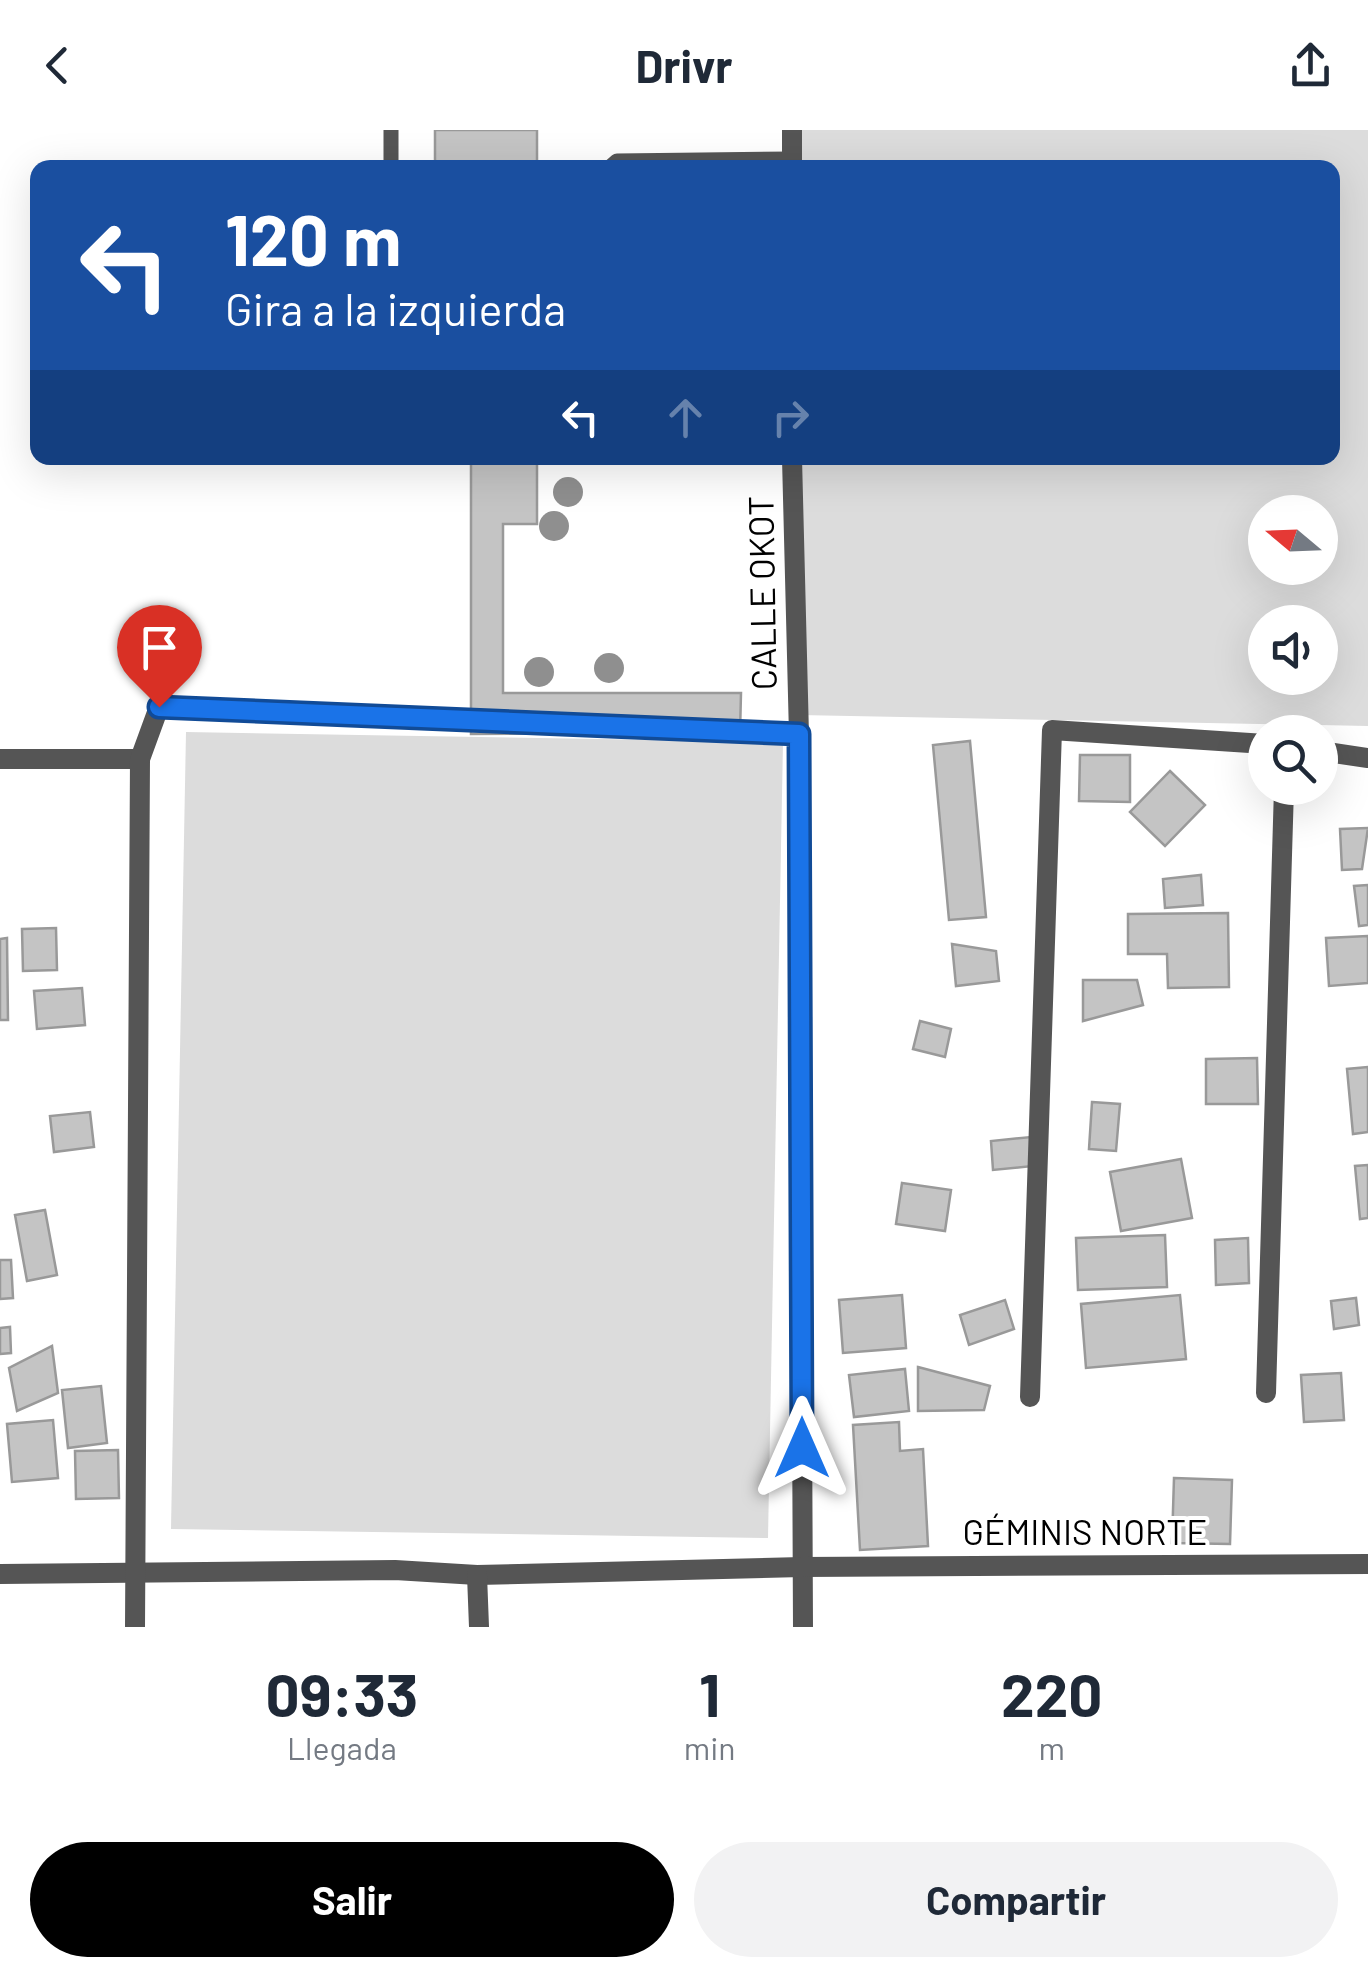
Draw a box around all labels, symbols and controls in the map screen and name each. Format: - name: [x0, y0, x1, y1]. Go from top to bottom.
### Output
- icon: back: [30, 38, 85, 93]
- text: Drivr: [635, 38, 733, 92]
- icon: share: [1283, 38, 1338, 93]
- text: 120 m: [225, 196, 401, 280]
- icon: left: [60, 200, 190, 330]
- text: Gira a la izquierda: [225, 281, 566, 335]
- icon: left: [553, 390, 608, 445]
- icon: ahead: [658, 390, 713, 445]
- icon: right: [763, 390, 818, 445]
- street label: CALLE OKOT: [738, 495, 784, 691]
- north arrow: [1248, 495, 1338, 585]
- map controls: [1248, 495, 1338, 805]
- pin: [117, 605, 202, 708]
- button: sound: [1248, 605, 1338, 695]
- icon: arrive: [132, 620, 187, 675]
- button: search: [1248, 715, 1338, 805]
- position arrow: [750, 1396, 854, 1500]
- street label: GÉMINIS NORTE: [963, 1510, 1207, 1552]
- text: 09:33: [266, 1657, 418, 1729]
- text: 1: [699, 1657, 720, 1729]
- text: 220: [1001, 1657, 1102, 1729]
- text: Llegada: [287, 1728, 397, 1766]
- text: min: [684, 1728, 736, 1766]
- text: m: [1039, 1728, 1065, 1766]
- button: Salir: [30, 1842, 674, 1957]
- button: Compartir: [694, 1842, 1338, 1957]

